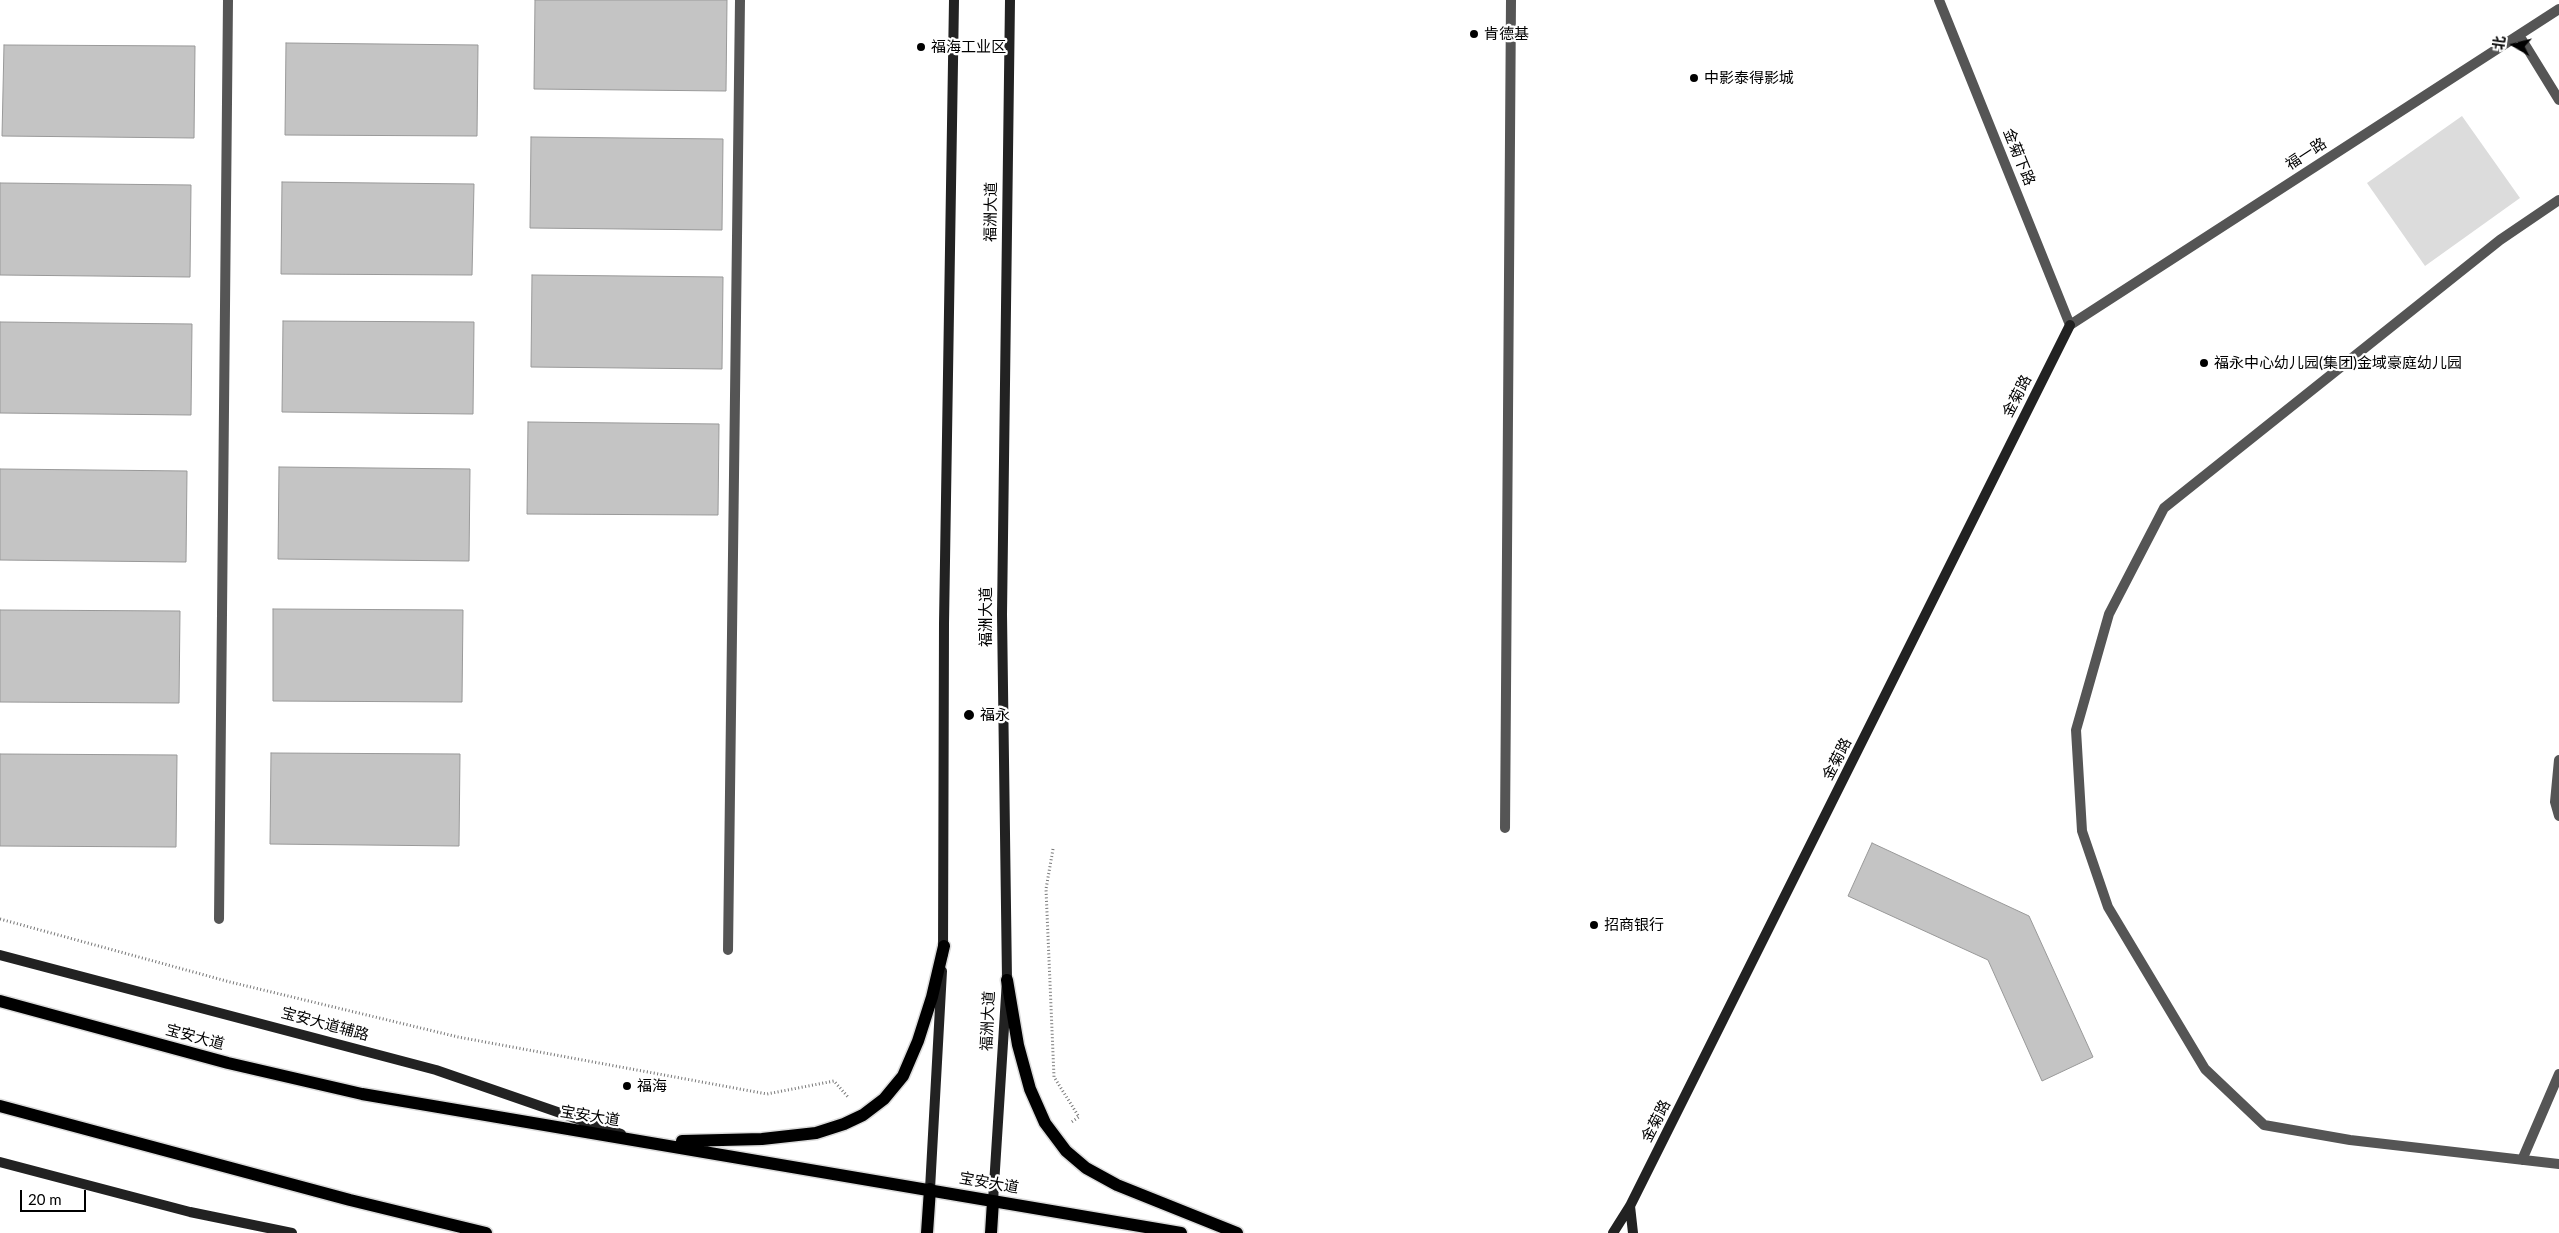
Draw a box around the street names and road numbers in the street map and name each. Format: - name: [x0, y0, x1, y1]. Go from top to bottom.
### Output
- street label: 金菊下路: [1999, 126, 2039, 188]
- street label: 福一路: [2282, 134, 2330, 174]
- street label: 福洲大道: [981, 182, 1001, 242]
- street label: 金菊路: [1999, 372, 2035, 420]
- street label: 福洲大道: [977, 587, 995, 647]
- street label: 金菊路: [1819, 735, 1855, 783]
- street label: 福洲大道: [977, 991, 999, 1051]
- street label: 宝安大道辅路: [279, 1004, 371, 1044]
- street label: 宝安大道: [164, 1021, 226, 1053]
- street label: 金菊路: [1638, 1097, 1674, 1145]
- street label: 宝安大道: [559, 1102, 621, 1130]
- street label: 宝安大道: [958, 1169, 1020, 1197]

